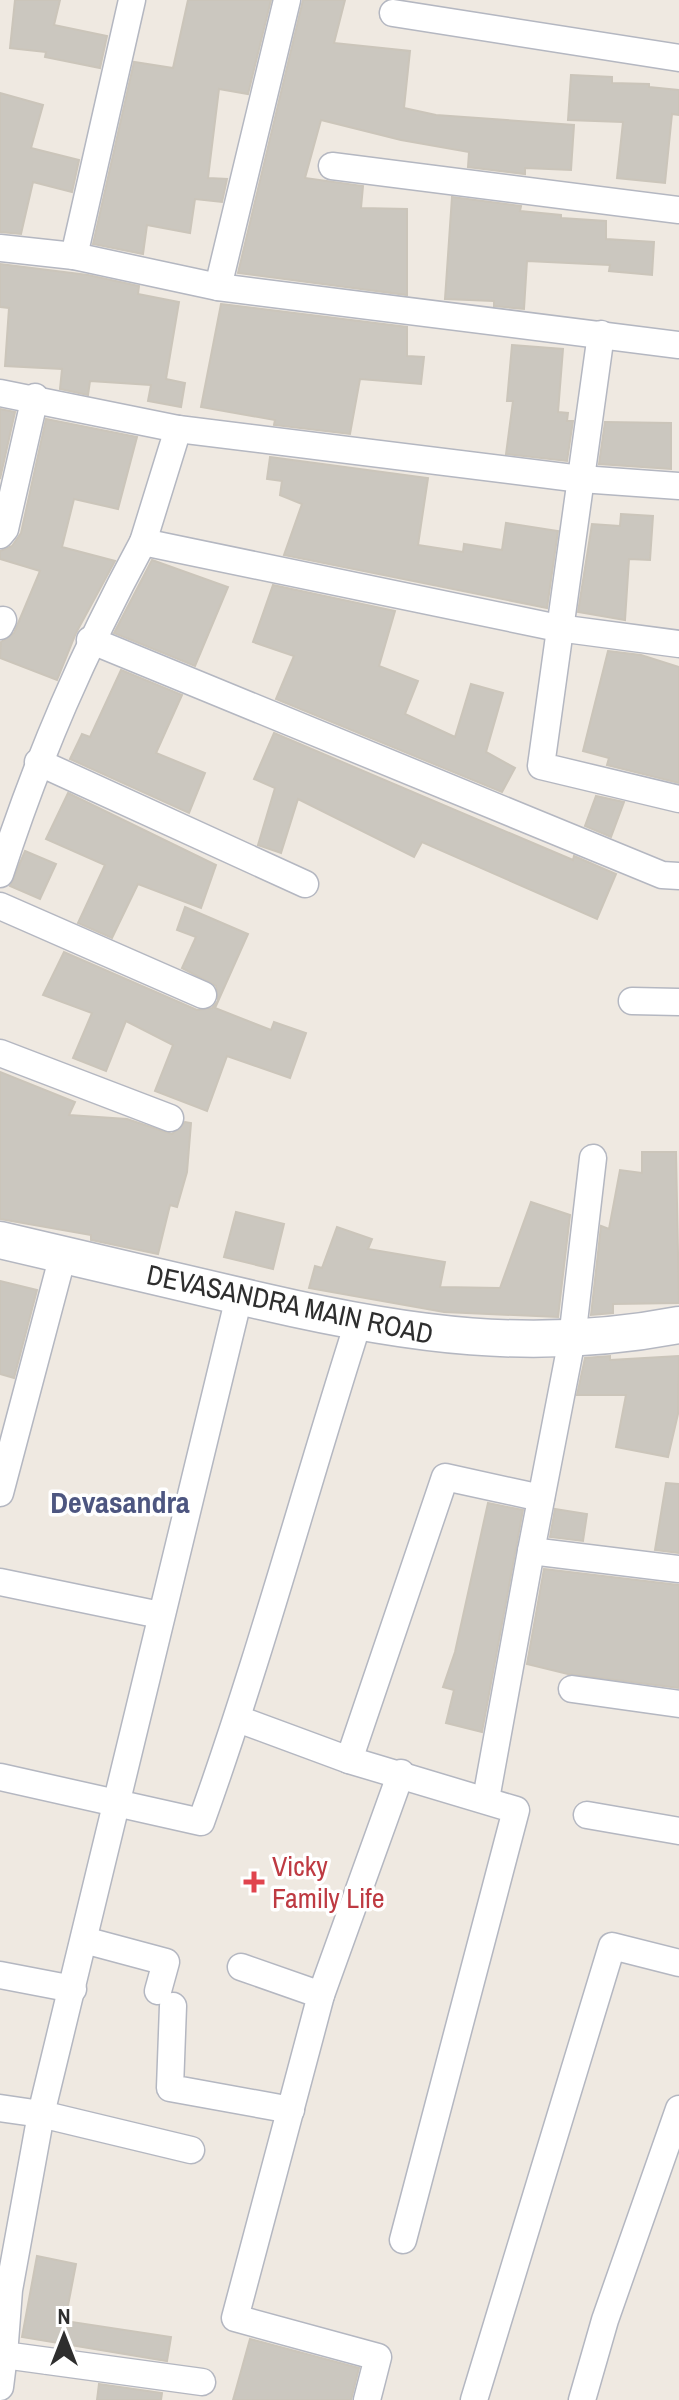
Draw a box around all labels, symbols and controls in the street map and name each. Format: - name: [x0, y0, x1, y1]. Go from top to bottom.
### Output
- street label: DEVASANDRA MAIN ROAD: [143, 1255, 437, 1353]
- district label: Devasandra: [50, 1482, 190, 1522]
- place label: Vicky Family Life: [272, 1847, 384, 1917]
- marker: Vicky Family Life: [243, 1871, 265, 1893]
- north arrow: [24, 2296, 104, 2376]
- text: N: [57, 2301, 71, 2331]

